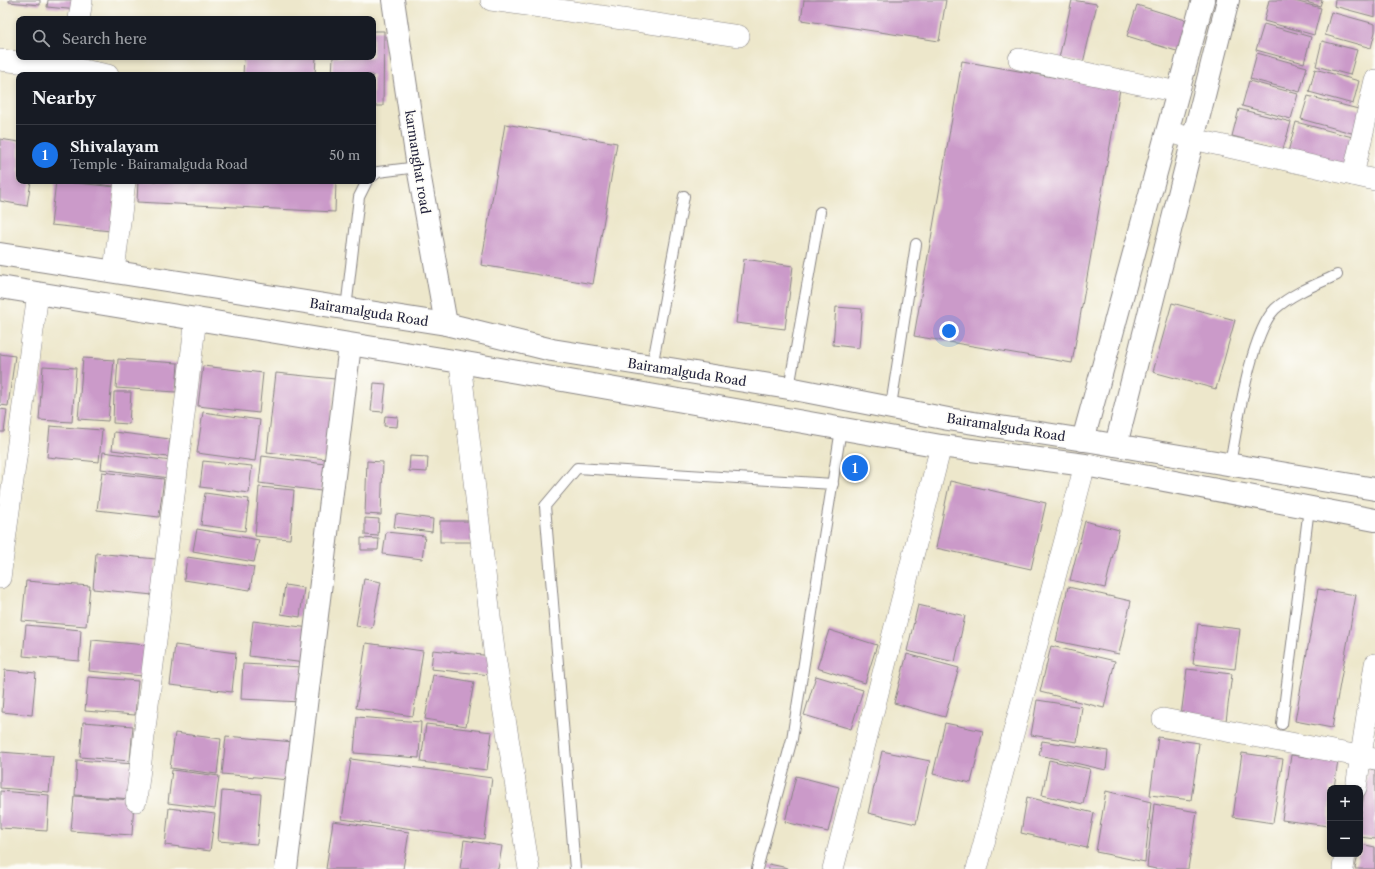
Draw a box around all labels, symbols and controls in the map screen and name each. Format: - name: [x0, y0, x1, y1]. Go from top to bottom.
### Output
- search box: [16, 16, 376, 60]
- icon: search: [30, 27, 52, 49]
- text: Search here: [62, 29, 147, 48]
- text: Nearby: [32, 88, 96, 108]
- street label: karmanghat road: [402, 109, 434, 215]
- text: Shivalayam: [70, 137, 159, 156]
- text: 1: [42, 147, 48, 163]
- text: 50 m: [329, 147, 360, 163]
- text: Temple · Bairamalguda Road: [70, 156, 248, 172]
- street label: Bairamalguda Road: [308, 295, 430, 329]
- your location: [939, 321, 959, 341]
- street label: Bairamalguda Road: [626, 355, 748, 389]
- street label: Bairamalguda Road: [945, 410, 1067, 444]
- pin: 1: [842, 453, 868, 483]
- map controls: [1327, 785, 1363, 857]
- button: +: [1327, 785, 1363, 821]
- button: −: [1327, 821, 1363, 857]

